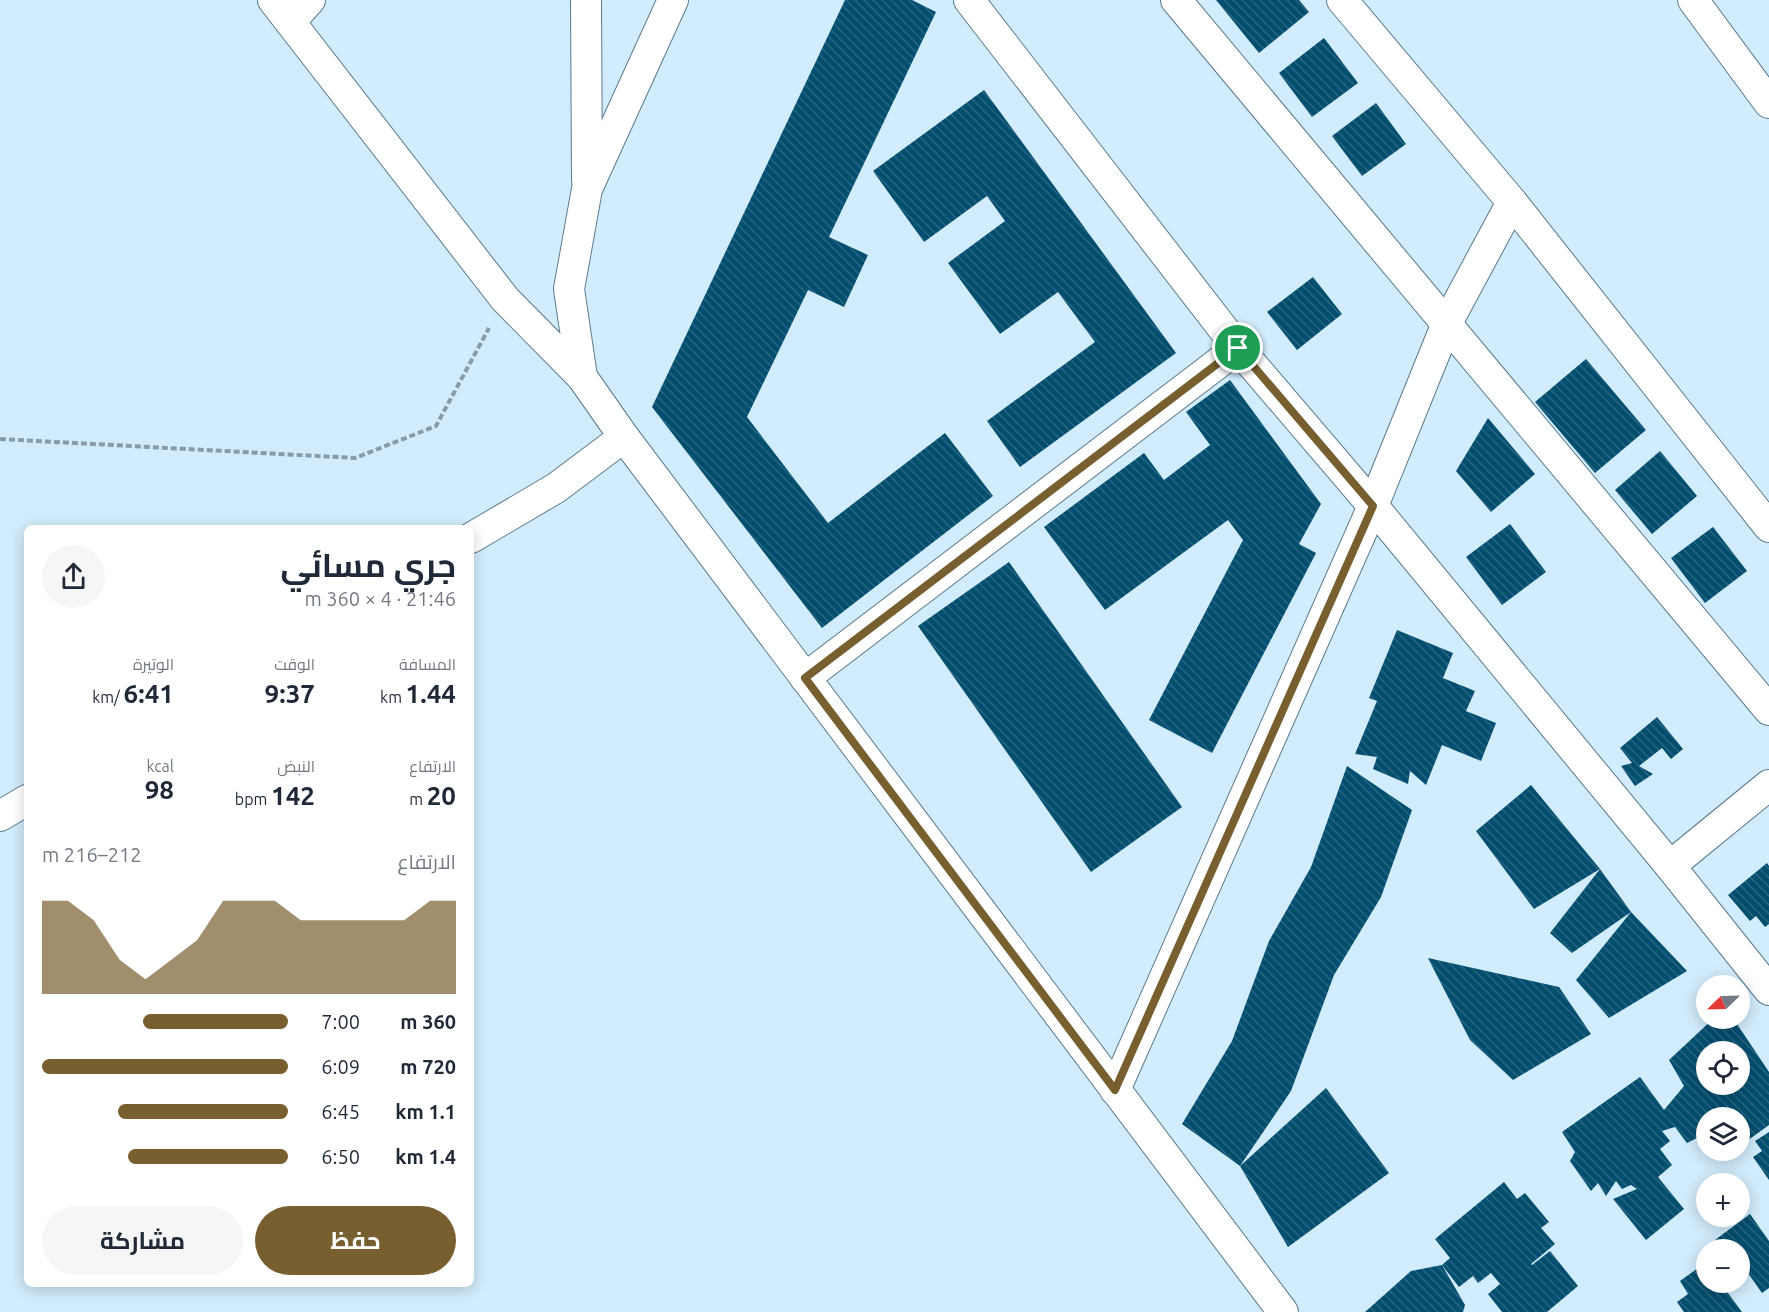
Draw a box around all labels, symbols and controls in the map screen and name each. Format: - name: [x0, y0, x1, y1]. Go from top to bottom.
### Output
- pin: [1212, 322, 1263, 373]
- icon: arrive: [1221, 331, 1254, 364]
- button: share: [42, 545, 105, 608]
- text: جري مسائي: [281, 546, 456, 583]
- text: 21:46 · 4 × 360 m: [304, 587, 456, 610]
- text: الوتيرة: [133, 655, 174, 673]
- text: الوقت: [274, 655, 315, 673]
- text: المسافة: [399, 655, 456, 673]
- text: 6:41: [124, 679, 174, 708]
- text: 9:37: [265, 679, 315, 708]
- text: 1.44: [406, 679, 456, 708]
- text: /km: [92, 688, 124, 706]
- text: km: [380, 688, 406, 706]
- text: kcal: [146, 757, 174, 775]
- text: النبض: [277, 757, 315, 775]
- text: الارتفاع: [409, 757, 456, 775]
- text: 98: [145, 775, 174, 804]
- text: 142: [271, 781, 315, 810]
- text: 20: [427, 781, 456, 810]
- text: bpm: [235, 790, 271, 808]
- text: m: [409, 790, 427, 808]
- text: 212–216 m: [42, 843, 141, 866]
- text: الارتفاع: [397, 850, 456, 873]
- north arrow: [1696, 975, 1750, 1029]
- map controls: [1696, 975, 1750, 1293]
- text: 7:00: [321, 1010, 360, 1033]
- text: 360 m: [400, 1010, 456, 1033]
- button: locate: [1696, 1041, 1750, 1095]
- text: 6:09: [321, 1055, 360, 1078]
- text: 720 m: [400, 1055, 456, 1078]
- text: 6:45: [321, 1100, 360, 1123]
- text: 1.1 km: [395, 1100, 456, 1123]
- button: layers: [1696, 1107, 1750, 1161]
- text: 6:50: [321, 1145, 360, 1168]
- text: 1.4 km: [395, 1145, 456, 1168]
- button: +: [1696, 1173, 1750, 1227]
- button: مشاركة: [42, 1206, 243, 1275]
- button: حفظ: [255, 1206, 456, 1275]
- button: −: [1696, 1239, 1750, 1293]

